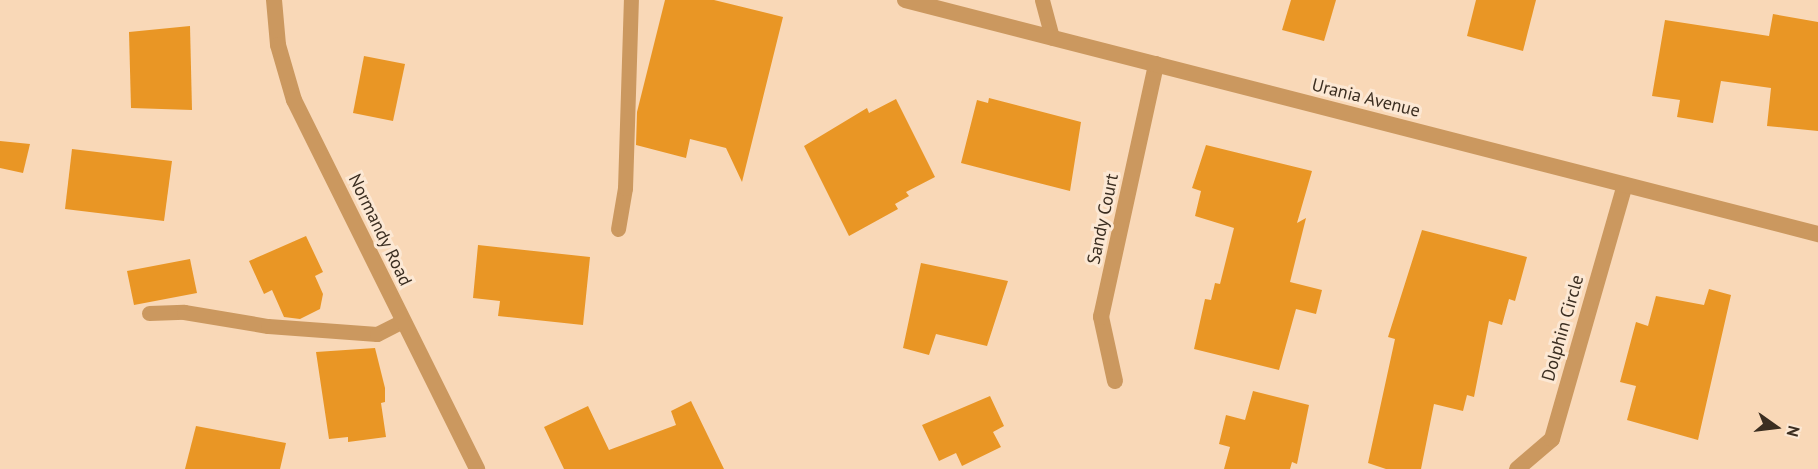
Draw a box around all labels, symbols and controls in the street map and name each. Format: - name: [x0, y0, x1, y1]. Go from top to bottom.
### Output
- street label: Urania Avenue: [1309, 74, 1423, 122]
- street label: Normandy Road: [343, 170, 417, 290]
- street label: Sandy Court: [1083, 171, 1123, 267]
- street label: Dolphin Circle: [1538, 272, 1588, 384]
- north arrow: [1746, 397, 1806, 457]
- text: N: [1782, 424, 1804, 439]

